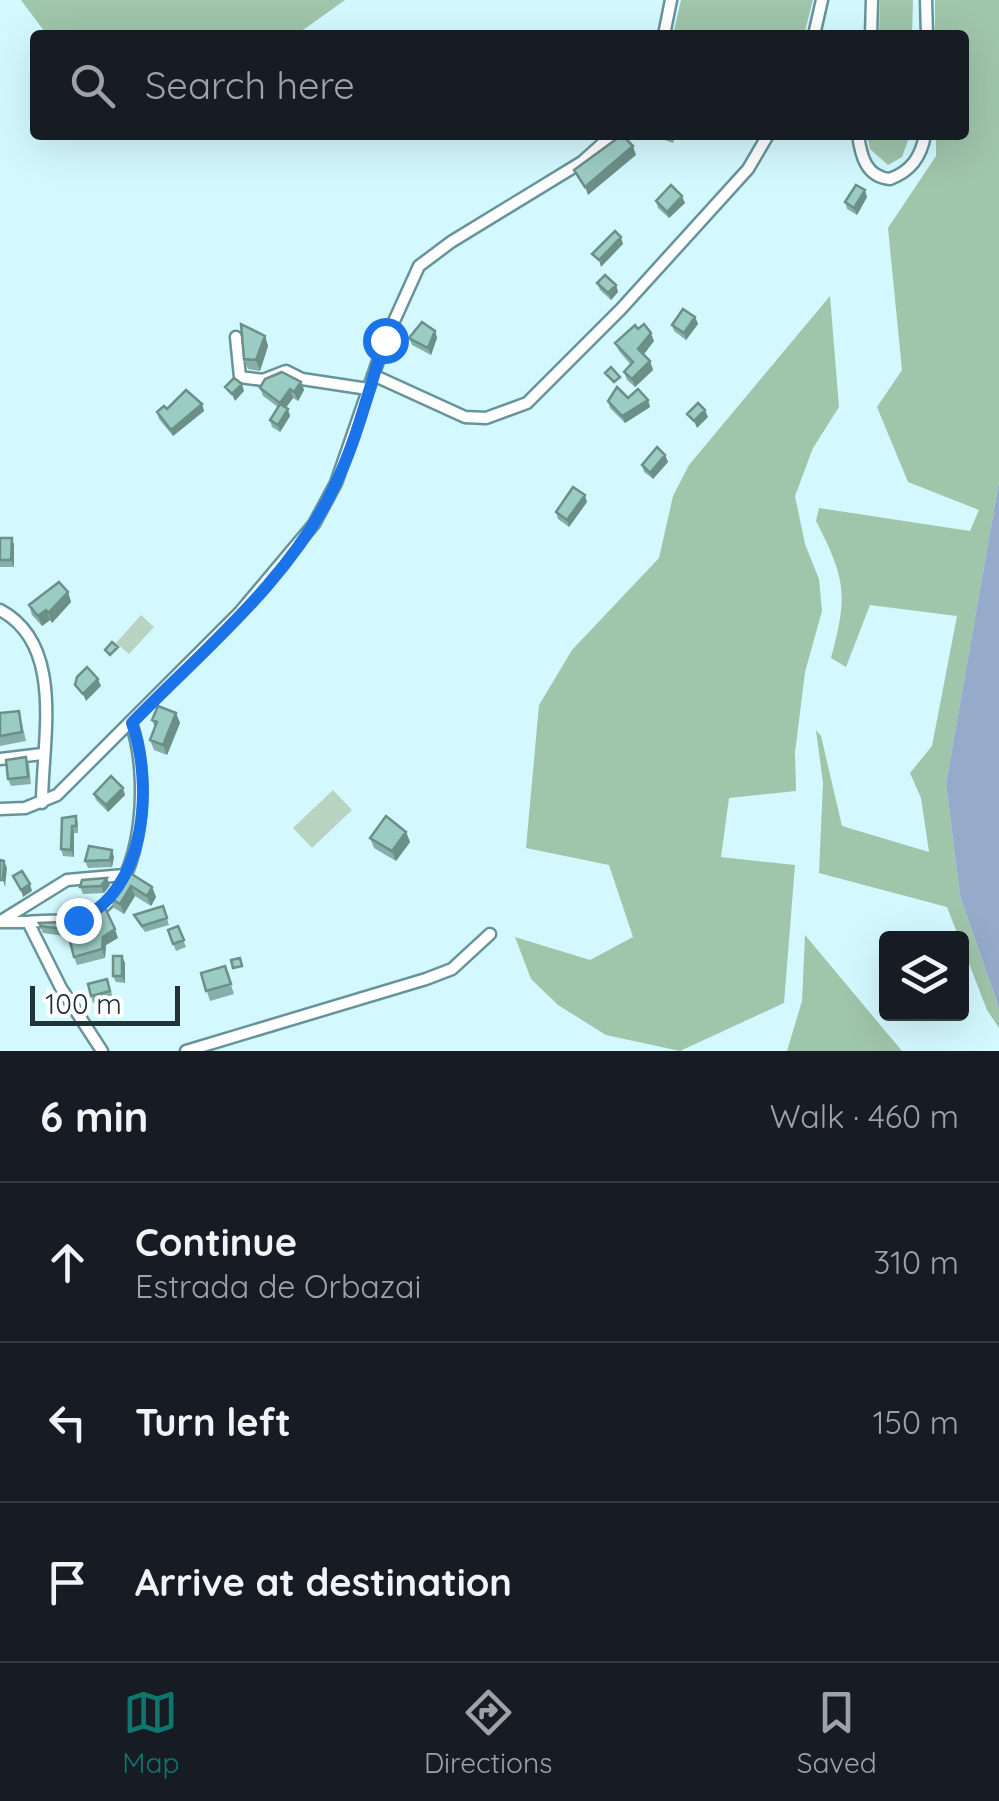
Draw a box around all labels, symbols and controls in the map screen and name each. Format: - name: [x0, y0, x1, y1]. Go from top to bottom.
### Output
- search box: [30, 30, 969, 140]
- icon: search: [65, 58, 120, 113]
- text: Search here: [145, 61, 355, 109]
- route start: [363, 318, 409, 364]
- route end: [56, 898, 102, 944]
- map controls: [879, 931, 969, 1021]
- button: layers: [879, 931, 969, 1021]
- scale bar: [30, 981, 180, 1026]
- text: 100 m: [45, 986, 122, 1021]
- text: 6 min: [40, 1090, 149, 1143]
- text: Walk · 460 m: [770, 1096, 959, 1136]
- text: Continue: [135, 1218, 297, 1266]
- icon: ahead: [40, 1235, 95, 1290]
- text: 310 m: [873, 1242, 959, 1282]
- text: Estrada de Orbazai: [135, 1266, 421, 1306]
- icon: left: [40, 1395, 95, 1450]
- text: Turn left: [135, 1398, 291, 1446]
- text: 150 m: [873, 1402, 959, 1442]
- icon: arrive: [40, 1555, 95, 1610]
- text: Arrive at destination: [135, 1558, 512, 1606]
- tab: Map: [122, 1685, 179, 1780]
- tab: Directions: [424, 1685, 552, 1780]
- tab: Saved: [797, 1685, 877, 1780]

